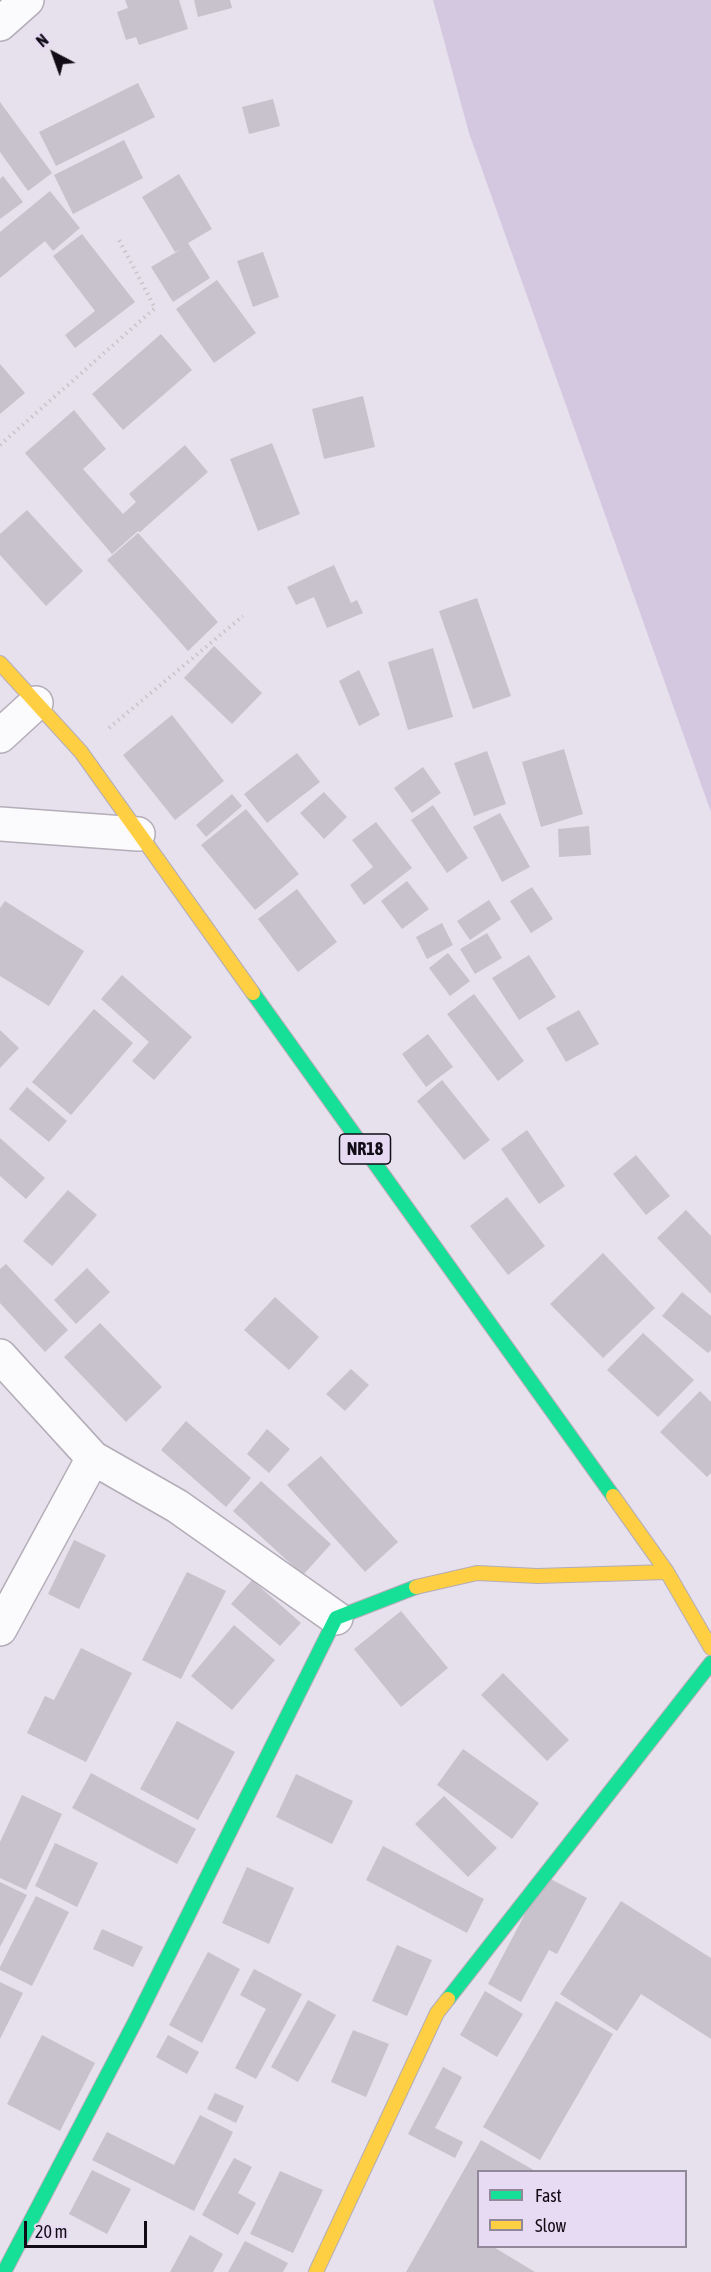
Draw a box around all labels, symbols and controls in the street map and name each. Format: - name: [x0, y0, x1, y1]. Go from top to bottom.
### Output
- north arrow: [24, 24, 84, 84]
- text: N: [33, 31, 52, 50]
- road number: NR18: [340, 1134, 391, 1164]
- legend: [477, 2170, 687, 2248]
- text: Fast: [535, 2185, 562, 2206]
- scale bar: [27, 2209, 150, 2247]
- text: Slow: [535, 2215, 566, 2236]
- text: 20 m: [35, 2221, 67, 2242]

